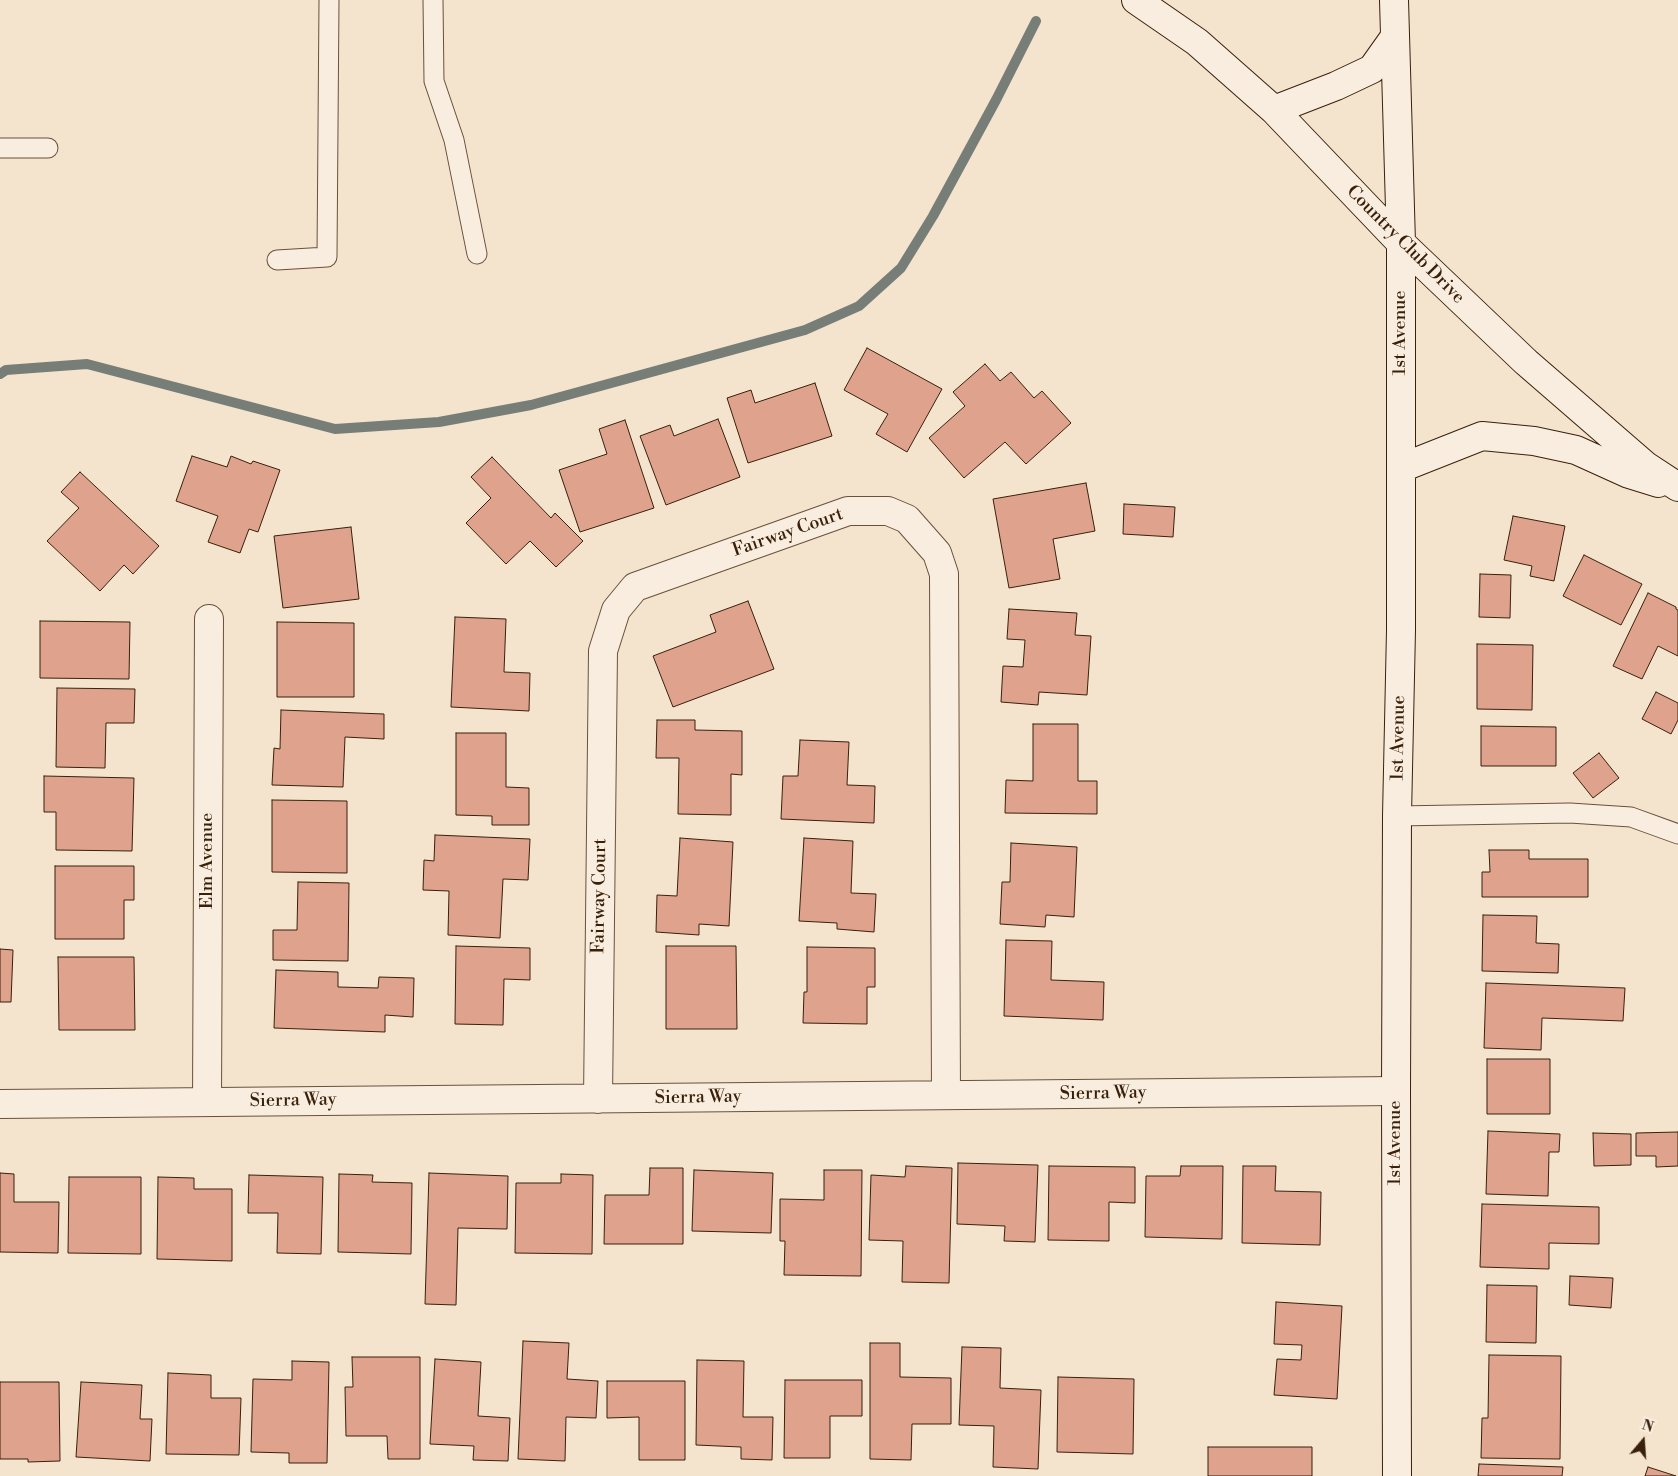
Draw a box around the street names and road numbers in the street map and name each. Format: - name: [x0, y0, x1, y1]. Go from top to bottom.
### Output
- street label: Country Club Drive: [1341, 181, 1469, 309]
- street label: 1st Avenue: [1390, 290, 1412, 376]
- street label: Fairway Court: [730, 504, 846, 562]
- street label: 1st Avenue: [1387, 695, 1411, 781]
- street label: Elm Avenue: [197, 813, 219, 909]
- street label: Fairway Court: [588, 838, 612, 954]
- street label: Sierra Way: [1059, 1082, 1147, 1106]
- street label: Sierra Way: [654, 1086, 742, 1110]
- street label: Sierra Way: [249, 1089, 337, 1113]
- street label: 1st Avenue: [1385, 1100, 1407, 1186]

